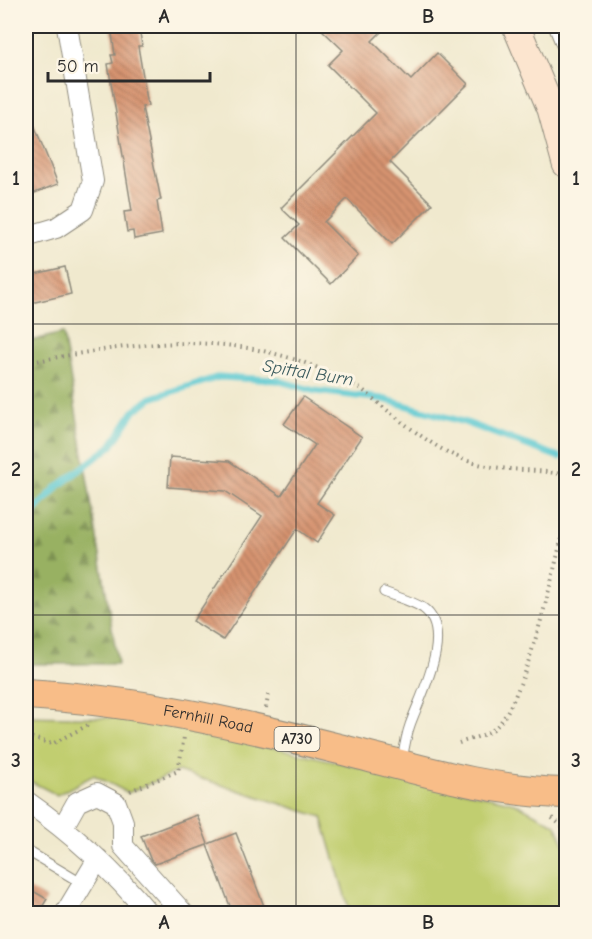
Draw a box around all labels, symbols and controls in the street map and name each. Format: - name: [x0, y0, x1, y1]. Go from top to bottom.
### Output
- text: A: [158, 5, 170, 28]
- text: B: [422, 5, 434, 28]
- scale bar: [48, 45, 210, 83]
- text: 50 m: [57, 56, 99, 77]
- text: 1: [12, 167, 20, 190]
- text: 1: [572, 167, 580, 190]
- water label: Spittal Burn: [261, 355, 355, 391]
- text: 2: [11, 458, 21, 481]
- text: 2: [571, 458, 581, 481]
- street label: Fernhill Road: [162, 701, 255, 737]
- road number: A730: [274, 727, 320, 751]
- text: 3: [11, 749, 21, 772]
- text: 3: [571, 749, 581, 772]
- text: A: [158, 911, 170, 934]
- text: B: [422, 911, 434, 934]

